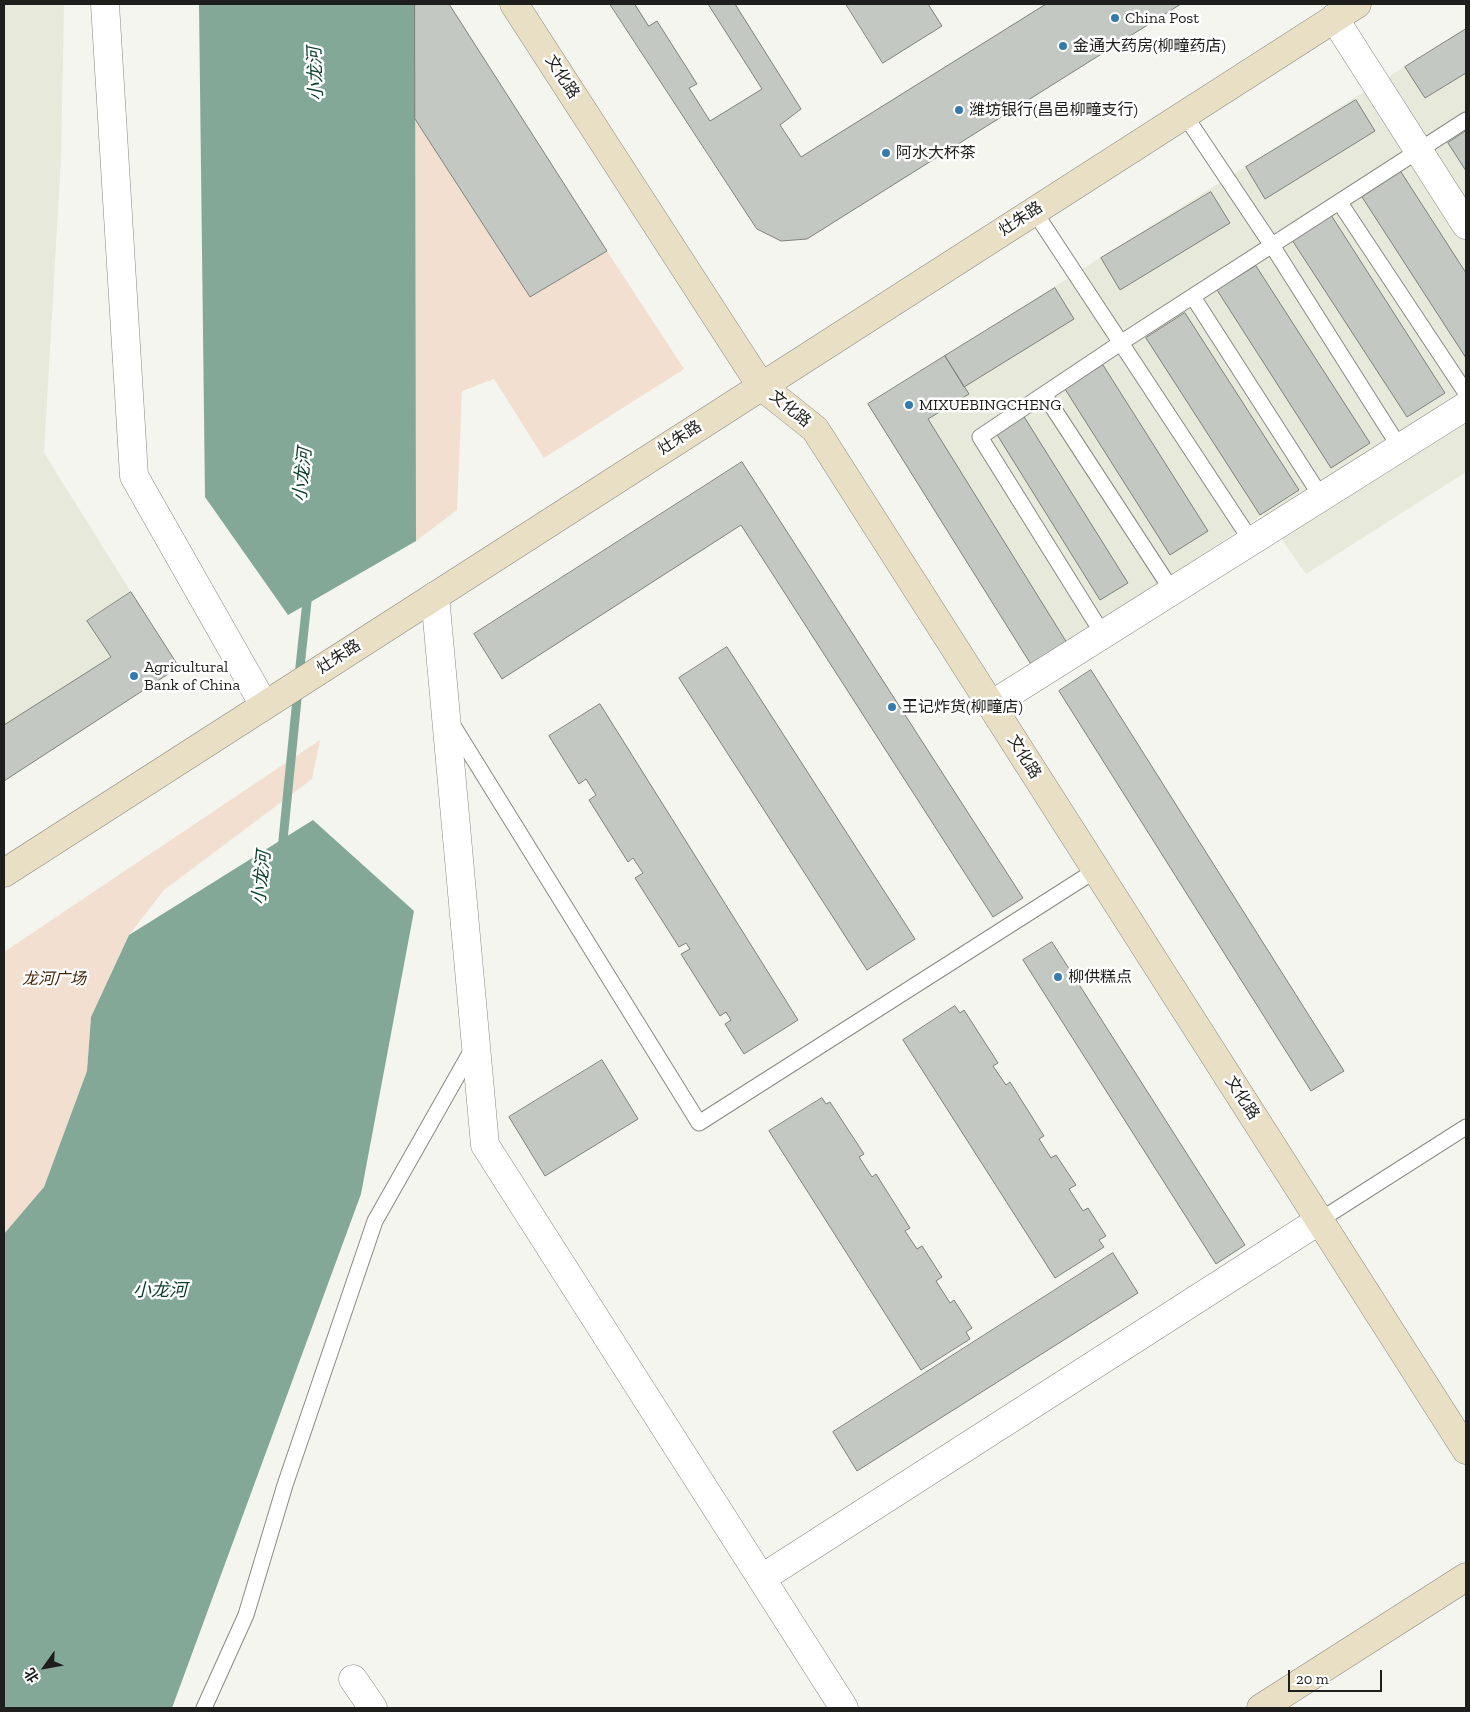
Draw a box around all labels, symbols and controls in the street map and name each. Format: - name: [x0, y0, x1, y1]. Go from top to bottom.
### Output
- place label: China Post: [1125, 8, 1199, 28]
- marker: China Post: [1109, 12, 1121, 24]
- place label: 金通大药房(柳疃药店): [1073, 36, 1226, 56]
- marker: 金通大药房(柳疃药店): [1057, 40, 1069, 52]
- water label: 小龙河: [304, 47, 328, 101]
- street label: 文化路: [541, 52, 583, 102]
- place label: 潍坊银行(昌邑柳疃支行): [969, 100, 1138, 120]
- marker: 潍坊银行(昌邑柳疃支行): [953, 104, 965, 116]
- place label: 阿水大杯茶: [896, 143, 976, 163]
- marker: 阿水大杯茶: [880, 147, 892, 159]
- street label: 灶朱路: [996, 198, 1046, 240]
- street label: 文化路: [765, 386, 815, 432]
- place label: MIXUEBINGCHENG: [919, 395, 1061, 415]
- marker: MIXUEBINGCHENG: [903, 399, 915, 411]
- street label: 灶朱路: [655, 417, 705, 459]
- water label: 小龙河: [289, 447, 317, 503]
- street label: 灶朱路: [314, 636, 364, 678]
- place label: Agricultural Bank of China: [144, 657, 240, 695]
- marker: Agricultural Bank of China: [128, 670, 140, 682]
- place label: 王记炸货(柳疃店): [902, 697, 1023, 717]
- marker: 王记炸货(柳疃店): [886, 701, 898, 713]
- street label: 文化路: [1003, 732, 1045, 782]
- water label: 小龙河: [248, 850, 276, 906]
- place label: 柳供糕点: [1068, 967, 1132, 987]
- park label: 龙河广场: [22, 969, 86, 989]
- marker: 柳供糕点: [1052, 971, 1064, 983]
- street label: 文化路: [1221, 1073, 1263, 1123]
- water label: 小龙河: [133, 1280, 187, 1302]
- north arrow: [20, 1642, 70, 1692]
- scale bar: [1290, 1660, 1384, 1692]
- text: 北: [21, 1665, 43, 1686]
- text: 20 m: [1296, 1670, 1329, 1688]

